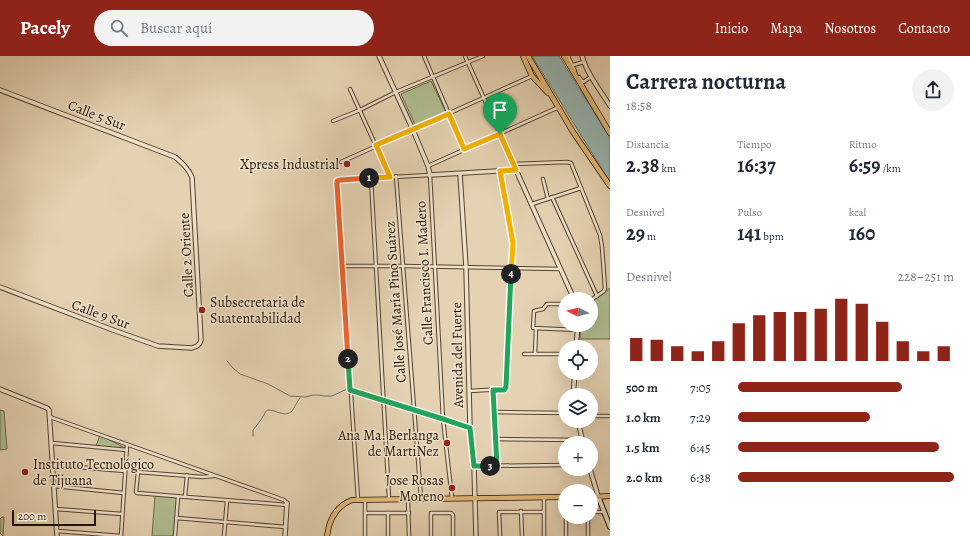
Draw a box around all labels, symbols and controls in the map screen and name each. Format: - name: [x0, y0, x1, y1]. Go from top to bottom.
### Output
- search box: [94, 10, 374, 46]
- text: Pacely: [20, 15, 70, 41]
- icon: search: [108, 17, 130, 39]
- text: Buscar aquí: [140, 18, 212, 38]
- text: Inicio: [715, 19, 748, 38]
- text: Mapa: [770, 19, 802, 38]
- text: Nosotros: [824, 19, 876, 38]
- text: Contacto: [898, 19, 950, 38]
- text: Carrera nocturna: [626, 67, 786, 97]
- button: share: [912, 69, 954, 111]
- pin: [483, 93, 517, 134]
- street label: Calle 5 Sur: [65, 96, 129, 135]
- text: 18:58: [626, 97, 652, 114]
- icon: arrive: [489, 99, 511, 121]
- text: Distancia: [626, 137, 669, 152]
- text: Tiempo: [737, 137, 771, 152]
- text: Ritmo: [849, 137, 877, 152]
- text: 2.38: [626, 152, 659, 179]
- text: 16:37: [737, 152, 776, 179]
- text: 6:59: [849, 152, 881, 179]
- place label: Xpress Industrial: [240, 155, 340, 174]
- marker: Xpress Industrial: [342, 159, 352, 169]
- text: km: [659, 161, 676, 176]
- text: /km: [881, 161, 901, 176]
- pin: 1: [359, 168, 379, 188]
- text: 1: [367, 170, 371, 185]
- street label: Calle Francisco I. Madero: [411, 201, 438, 345]
- text: Desnivel: [626, 205, 665, 220]
- text: Pulso: [737, 205, 762, 220]
- text: kcal: [849, 205, 866, 220]
- street label: Calle 2 Oriente: [175, 212, 198, 298]
- street label: Calle José María Pino Suárez: [380, 220, 411, 383]
- text: 29: [626, 220, 645, 247]
- text: 141: [737, 220, 761, 247]
- text: 160: [849, 220, 875, 247]
- text: m: [645, 229, 656, 244]
- text: bpm: [761, 229, 784, 244]
- pin: 4: [501, 264, 521, 284]
- text: 4: [508, 266, 514, 281]
- text: Desnivel: [626, 268, 672, 285]
- text: 228–251 m: [898, 268, 954, 285]
- north arrow: [558, 292, 598, 332]
- map controls: [558, 292, 598, 524]
- place label: Subsecretaria de Suatentabilidad: [210, 293, 305, 328]
- street label: Calle 9 Sur: [69, 295, 133, 334]
- street label: Avenida del Fuerte: [447, 302, 468, 409]
- marker: Subsecretaria de Suatentabilidad: [197, 305, 207, 315]
- button: locate: [558, 340, 598, 380]
- pin: 2: [338, 349, 358, 369]
- text: 2: [345, 351, 351, 366]
- text: 500 m: [626, 379, 658, 396]
- text: 7:05: [690, 379, 711, 396]
- button: layers: [558, 388, 598, 428]
- text: 1.0 km: [626, 409, 661, 426]
- text: 7:29: [690, 409, 711, 426]
- place label: Ana Ma. Berlanga de MartiNez: [337, 426, 439, 461]
- button: +: [558, 436, 598, 476]
- marker: Ana Ma. Berlanga de MartiNez: [442, 438, 452, 448]
- text: 1.5 km: [626, 439, 660, 456]
- text: 6:45: [690, 439, 711, 456]
- place label: Instituto Tecnológico de Tijuana: [33, 455, 154, 490]
- pin: 3: [480, 456, 500, 476]
- text: 3: [488, 458, 492, 473]
- marker: Instituto Tecnológico de Tijuana: [20, 467, 30, 477]
- text: 2.0 km: [626, 469, 662, 486]
- text: 6:38: [690, 469, 711, 486]
- place label: Jose Rosas Moreno: [385, 471, 444, 506]
- marker: Jose Rosas Moreno: [447, 483, 457, 493]
- button: −: [558, 484, 598, 524]
- scale bar: [12, 508, 96, 527]
- text: 200 m: [18, 509, 46, 524]

